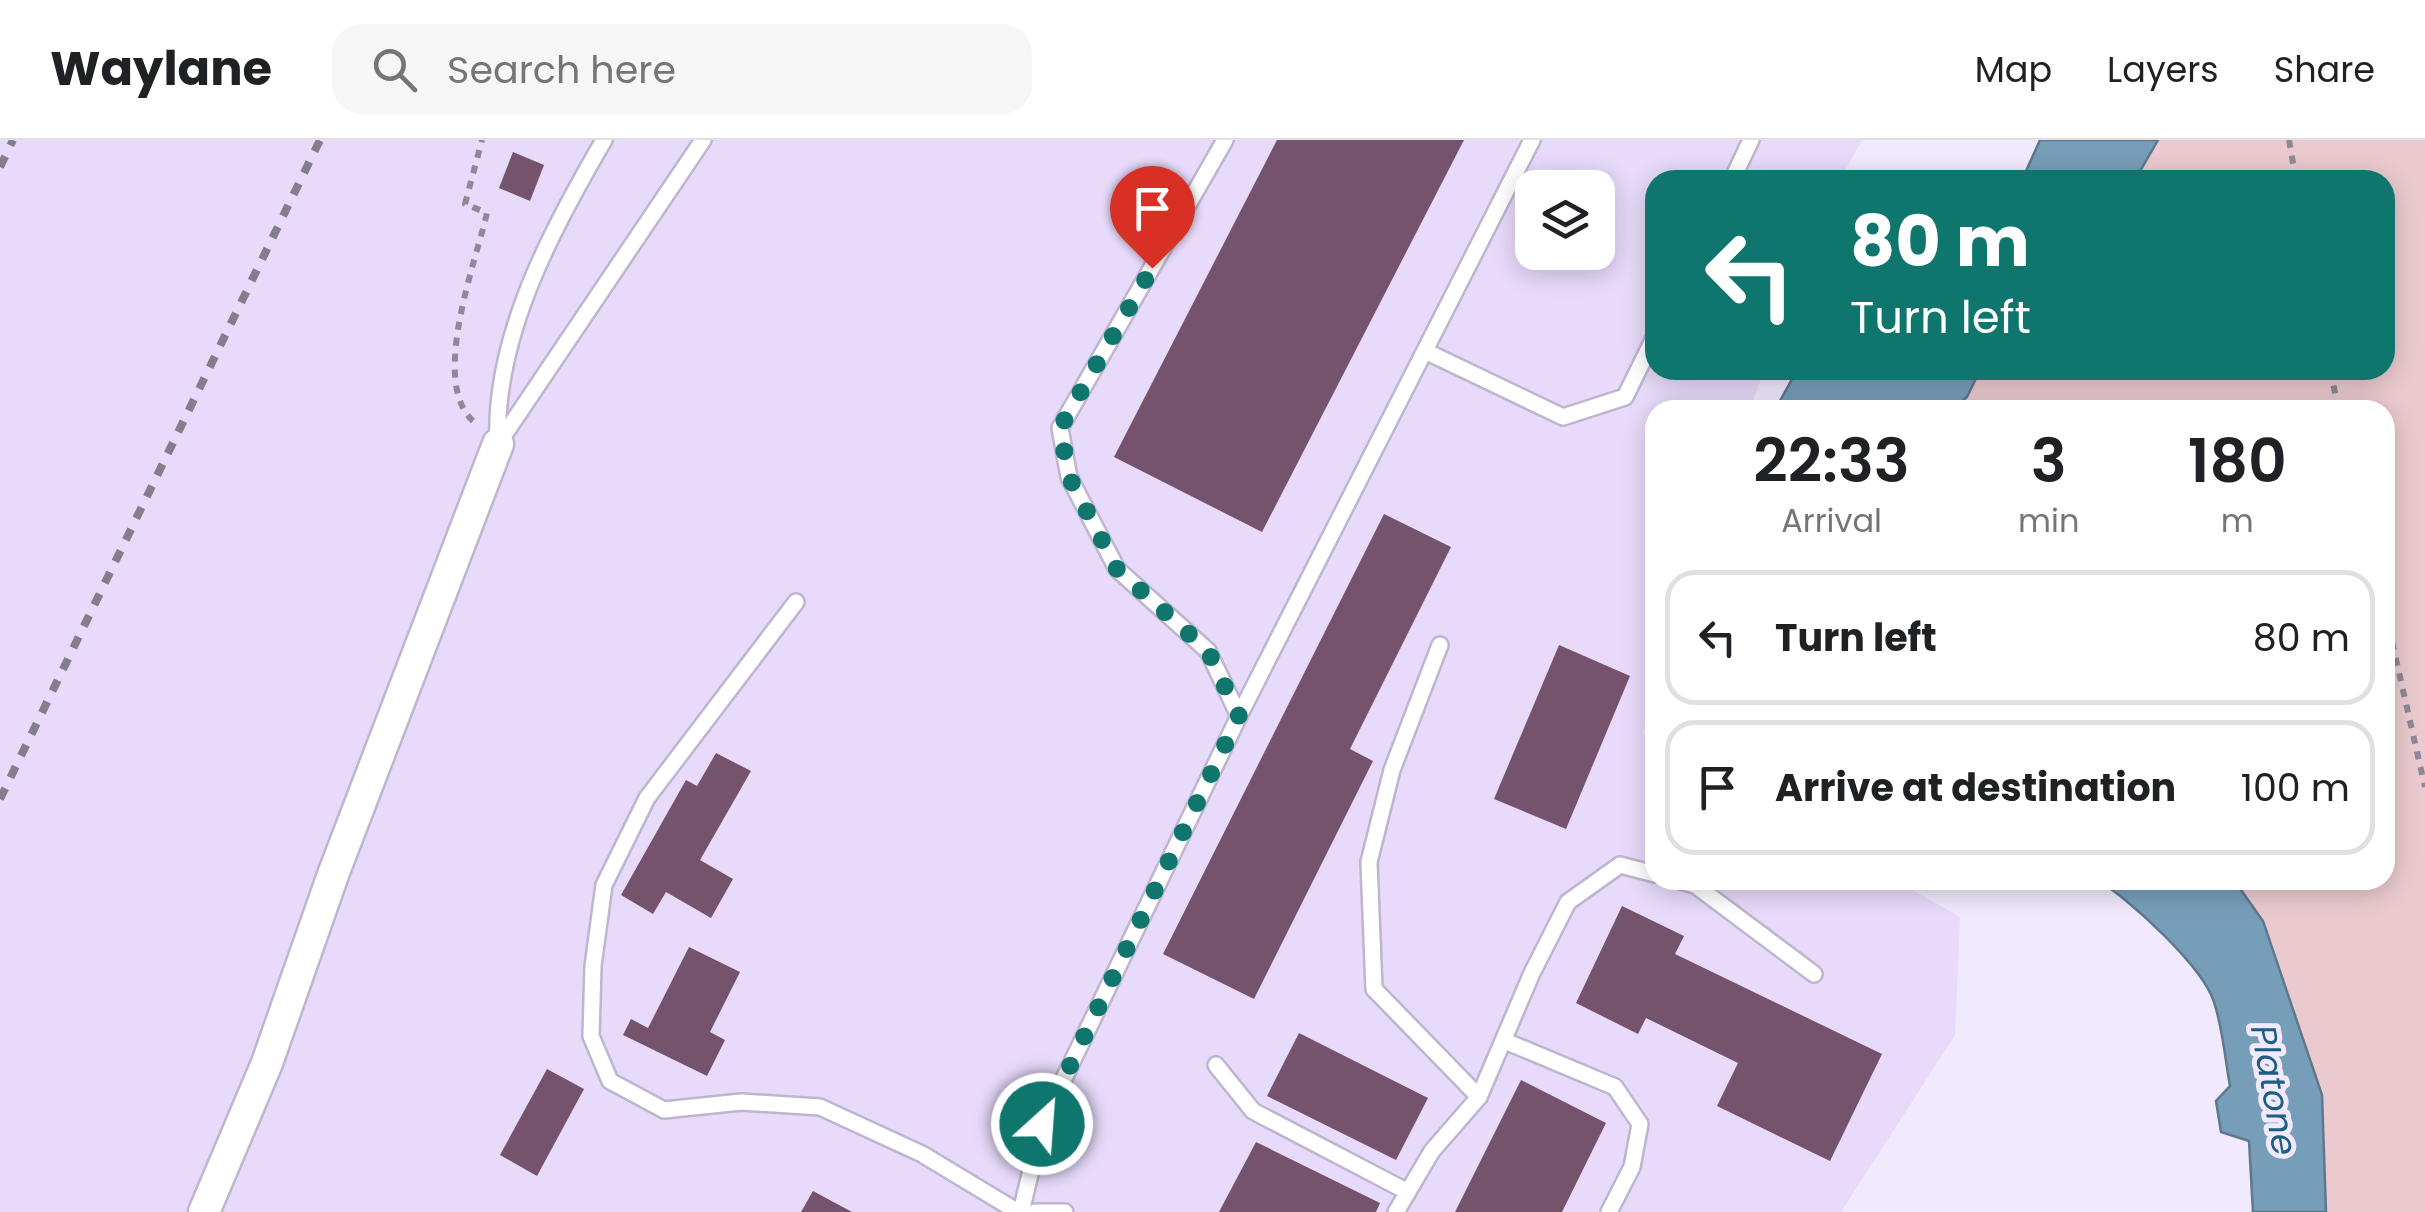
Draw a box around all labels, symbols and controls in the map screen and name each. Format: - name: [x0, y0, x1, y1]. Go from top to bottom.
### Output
- search box: [332, 24, 1032, 114]
- text: Waylane: [50, 35, 272, 102]
- icon: search: [367, 42, 422, 97]
- text: Search here: [447, 43, 676, 96]
- text: Map: [1975, 45, 2052, 94]
- text: Layers: [2107, 45, 2219, 94]
- text: Share: [2274, 45, 2375, 94]
- pin: [1110, 166, 1195, 269]
- map controls: [1515, 170, 1615, 270]
- button: layers: [1515, 170, 1615, 270]
- icon: arrive: [1125, 181, 1180, 236]
- text: 80 m: [1850, 192, 2030, 291]
- icon: left: [1685, 210, 1815, 340]
- text: Turn left: [1850, 286, 2031, 349]
- text: 22:33: [1753, 419, 1910, 503]
- text: 3: [2031, 419, 2067, 503]
- text: 180: [2188, 419, 2287, 503]
- text: Arrival: [1781, 498, 1882, 543]
- text: min: [2018, 498, 2079, 543]
- text: m: [2221, 498, 2254, 543]
- icon: left: [1690, 610, 1745, 665]
- text: Turn left: [1775, 611, 1937, 664]
- text: 80 m: [2253, 611, 2350, 664]
- icon: arrive: [1690, 760, 1745, 815]
- text: Arrive at destination: [1775, 761, 2176, 814]
- text: 100 m: [2241, 761, 2350, 814]
- water label: Platone: [2239, 1021, 2310, 1159]
- position arrow: [990, 1072, 1094, 1176]

